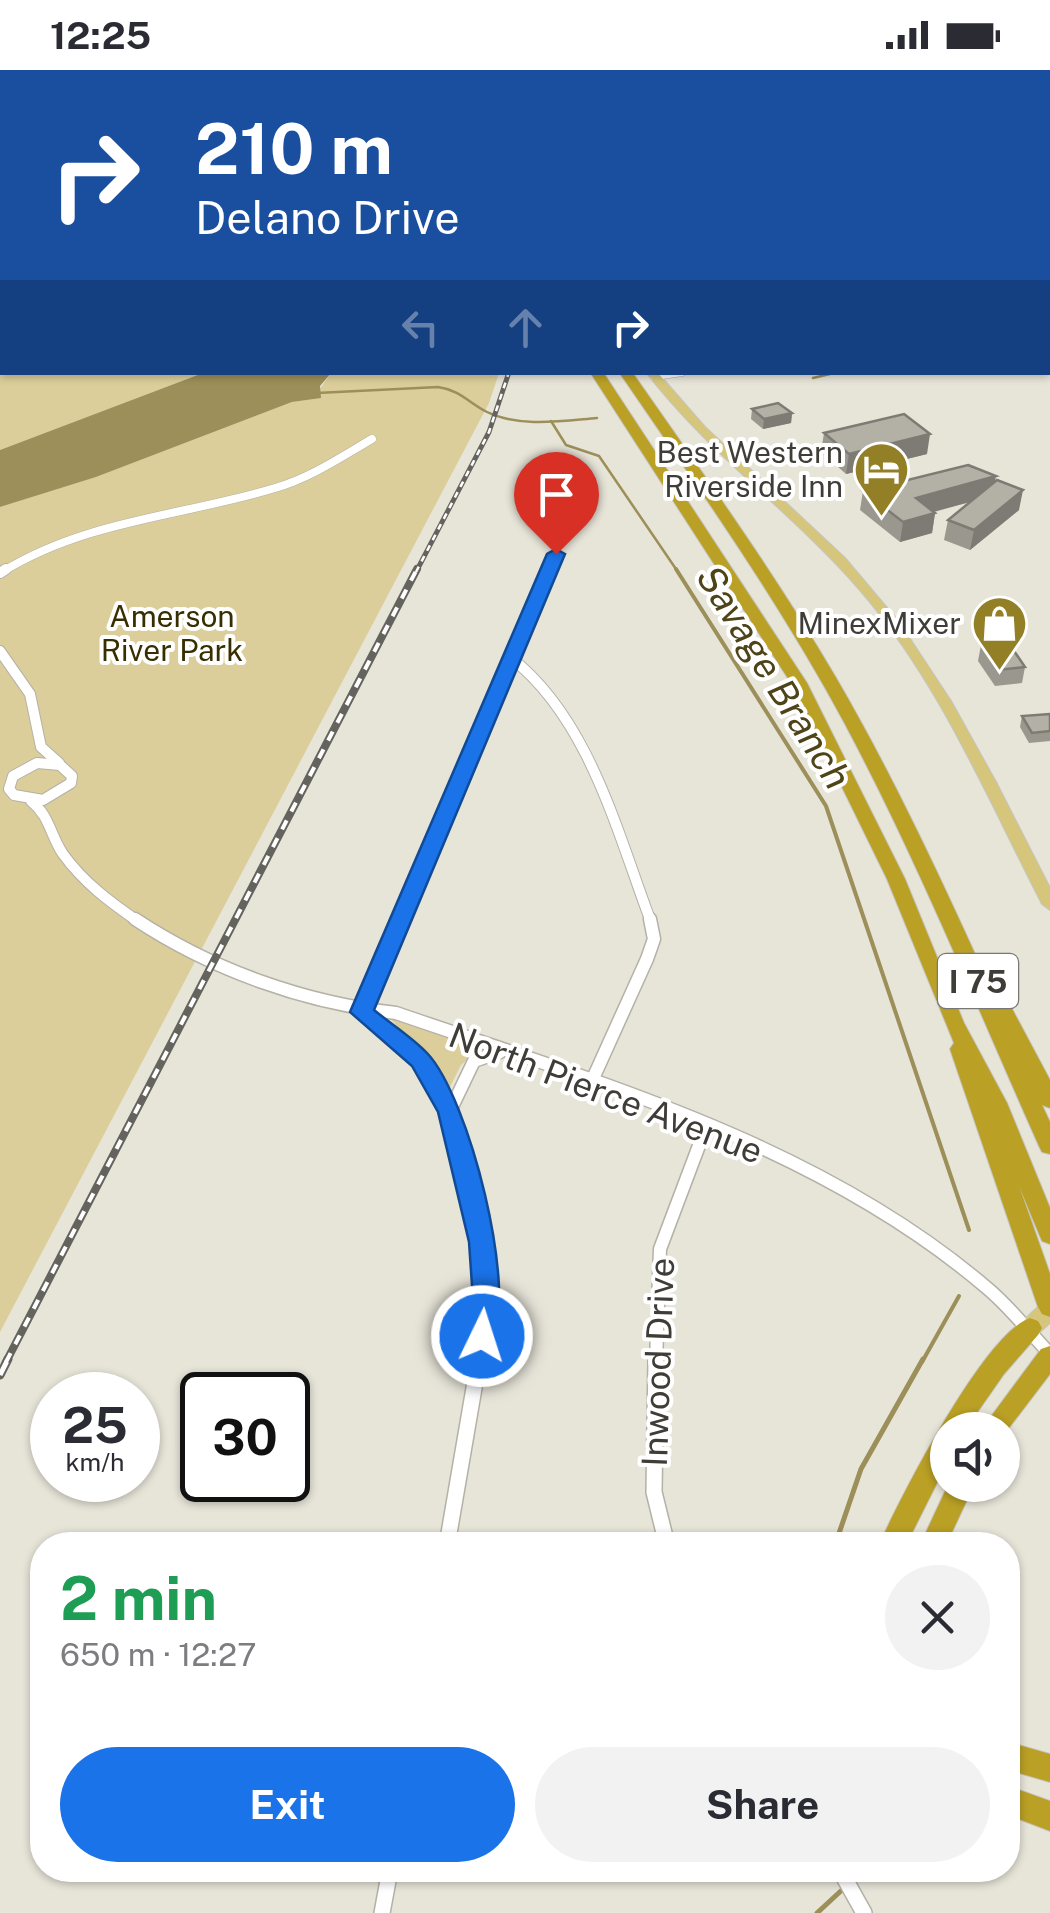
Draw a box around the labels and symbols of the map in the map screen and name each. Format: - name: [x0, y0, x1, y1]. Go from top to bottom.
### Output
- place label: Best Western Riverside Inn: [656, 434, 843, 504]
- hotel icon: Best Western Riverside Inn: [852, 439, 912, 518]
- pin: [514, 452, 599, 555]
- water label: Savage Branch: [687, 557, 861, 797]
- shop icon: MinexMixer: [970, 593, 1030, 672]
- park label: Amerson River Park: [101, 598, 243, 668]
- place label: MinexMixer: [798, 605, 961, 641]
- road number: I 75: [938, 954, 1018, 1008]
- street label: North Pierce Avenue: [443, 1014, 769, 1172]
- street label: Inwood Drive: [634, 1257, 682, 1467]
- position arrow: [430, 1284, 534, 1388]
- speed limit sign: 30: [180, 1372, 310, 1502]

